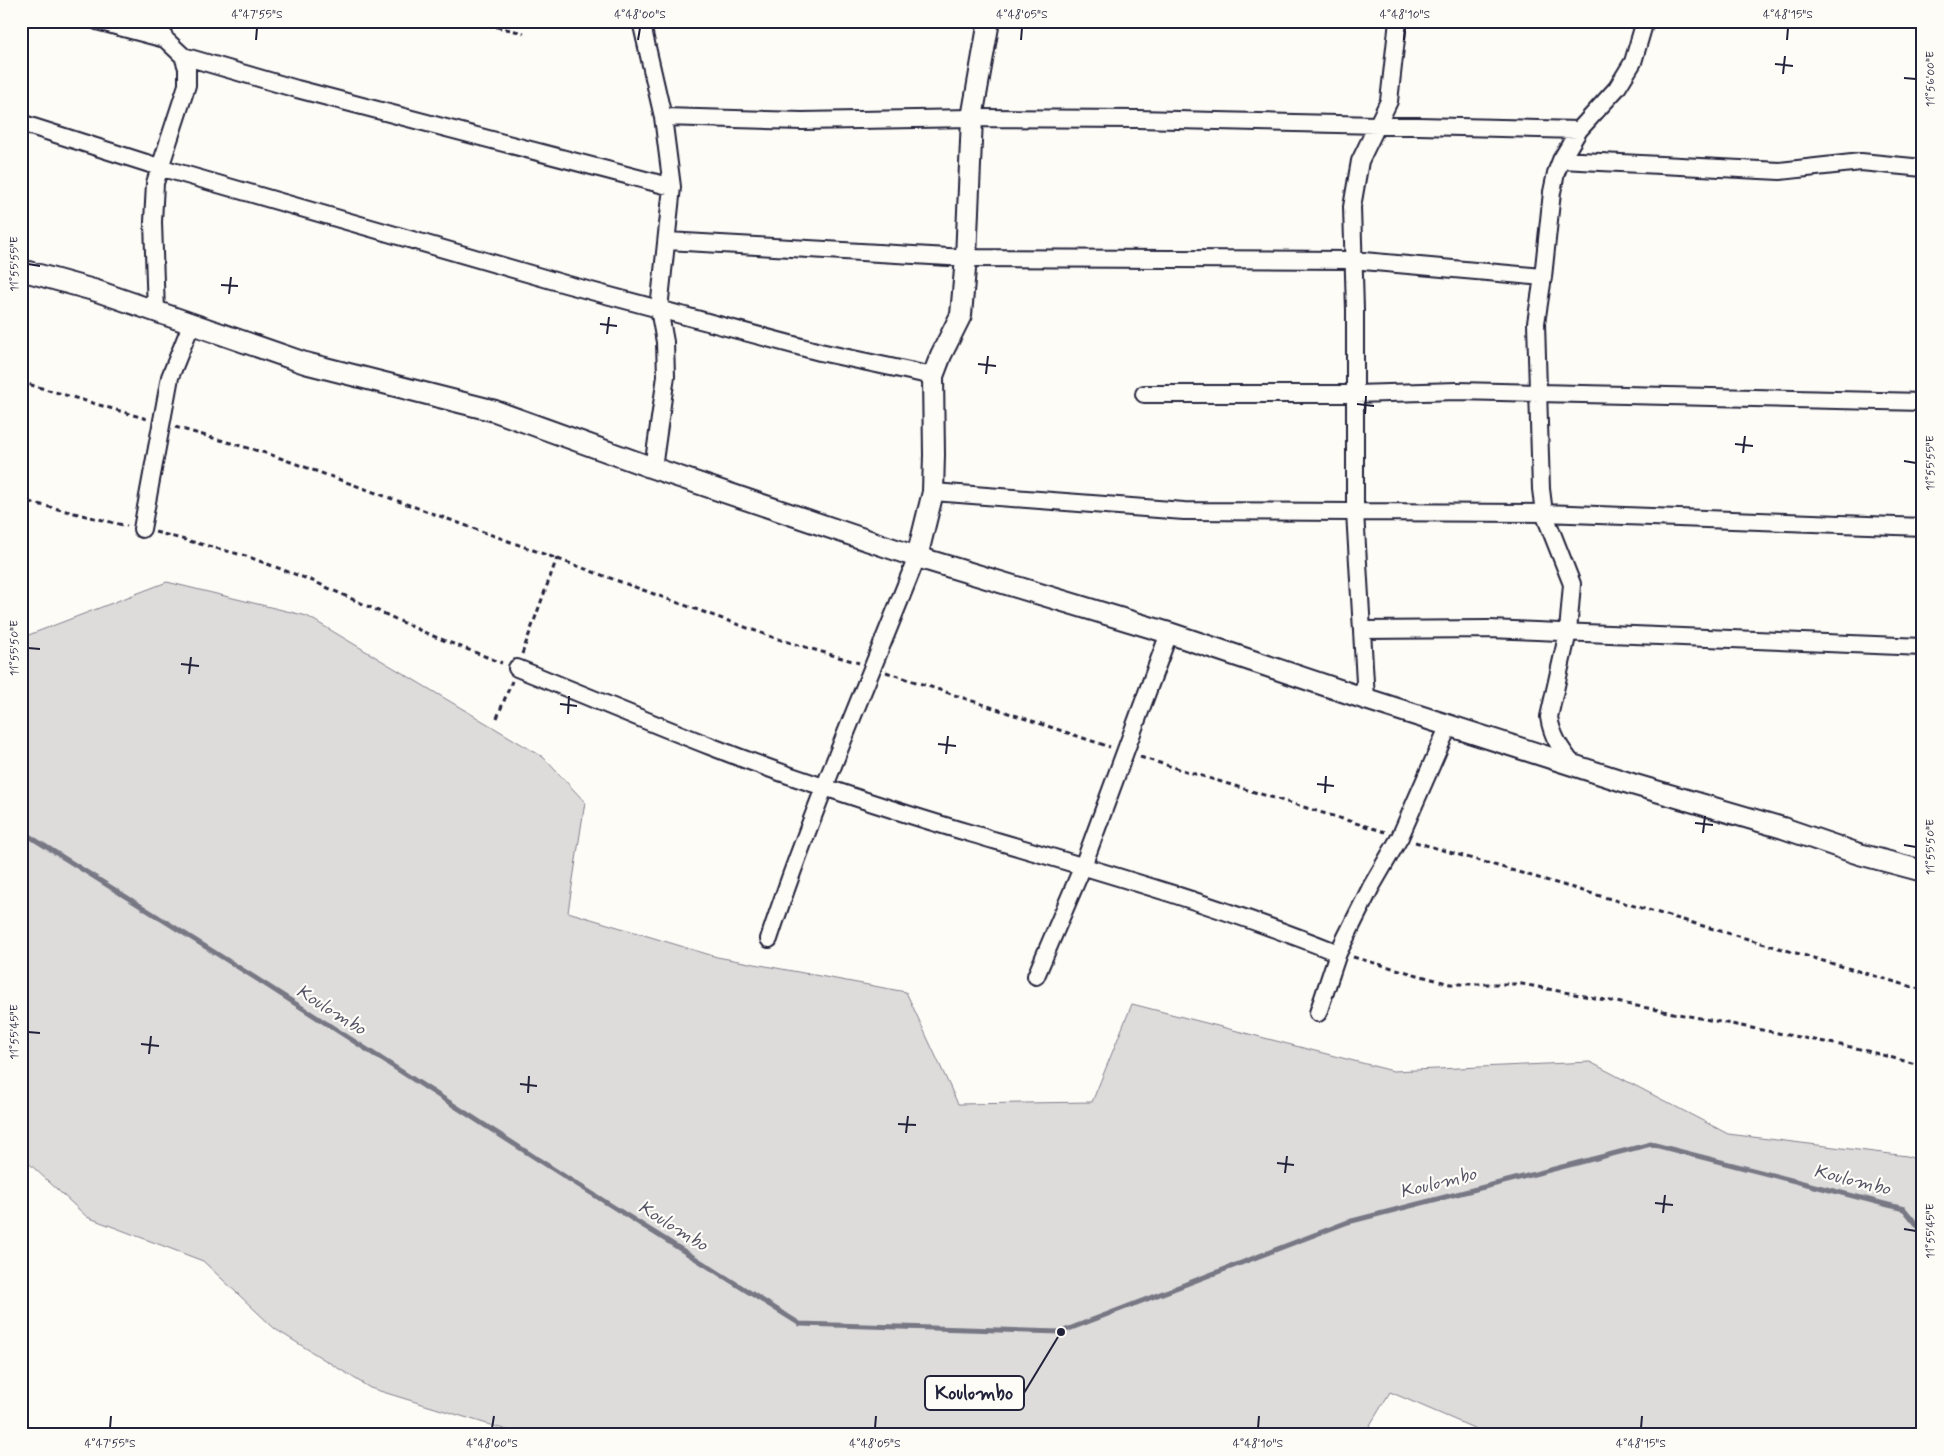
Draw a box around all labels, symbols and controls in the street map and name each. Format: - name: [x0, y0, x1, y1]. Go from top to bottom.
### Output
- text: 4°47'55"S: [231, 7, 283, 23]
- text: 4°48'00"S: [614, 7, 666, 23]
- text: 4°48'05"S: [996, 7, 1048, 23]
- text: 4°48'10"S: [1380, 7, 1431, 23]
- text: 4°48'15"S: [1763, 7, 1813, 23]
- text: 11°56'00"E: [1923, 51, 1939, 107]
- text: 11°55'55"E: [7, 236, 23, 292]
- text: 11°55'55"E: [1923, 435, 1939, 491]
- text: 11°55'50"E: [7, 620, 23, 676]
- text: 11°55'50"E: [1923, 819, 1939, 875]
- water label: Koulombo: [291, 979, 372, 1042]
- text: 11°55'45"E: [7, 1004, 23, 1060]
- water label: Koulombo: [1811, 1158, 1894, 1202]
- water label: Koulombo: [1397, 1161, 1480, 1205]
- water label: Koulombo: [633, 1195, 714, 1258]
- text: 11°55'45"E: [1923, 1203, 1939, 1259]
- callout: Koulombo: [925, 1376, 1024, 1410]
- text: Koulombo: [935, 1381, 1013, 1406]
- text: 4°47'55"S: [84, 1436, 136, 1452]
- text: 4°48'00"S: [466, 1436, 518, 1452]
- text: 4°48'05"S: [849, 1436, 901, 1452]
- text: 4°48'10"S: [1233, 1436, 1284, 1452]
- text: 4°48'15"S: [1616, 1436, 1666, 1452]

